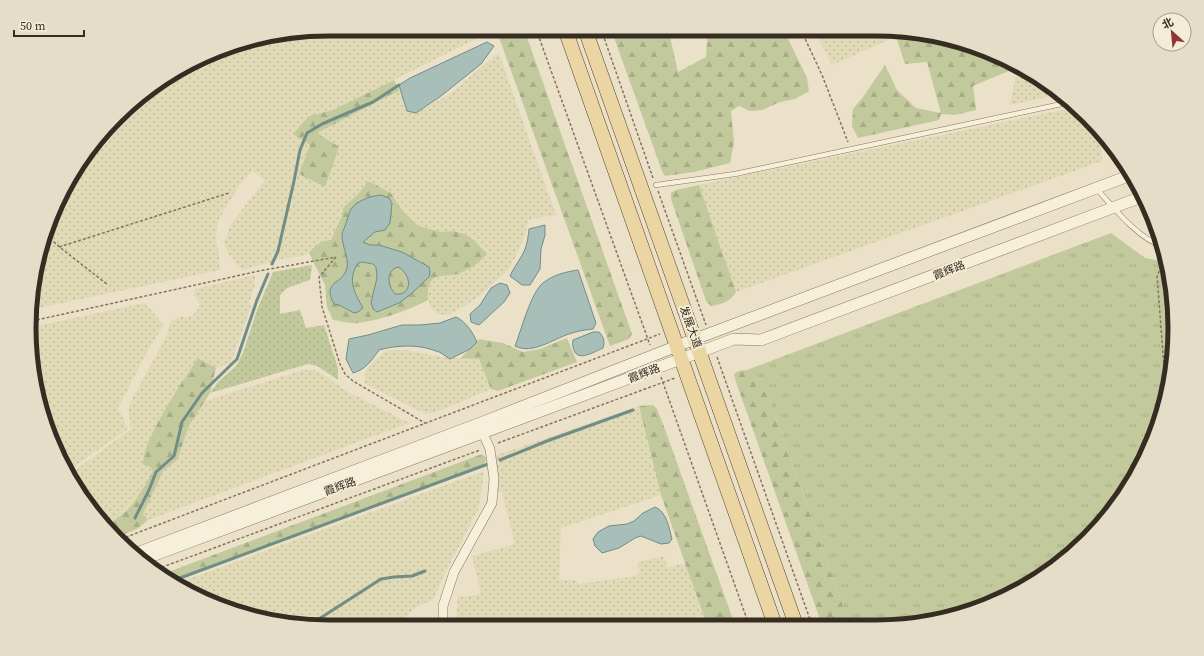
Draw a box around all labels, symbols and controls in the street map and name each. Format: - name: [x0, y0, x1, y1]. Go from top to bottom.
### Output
- scale bar: [14, 12, 84, 38]
- north arrow: [1152, 12, 1192, 52]
- text: 北: [1159, 14, 1176, 33]
- text: 50 m: [20, 18, 46, 34]
- street label: 霞辉路: [931, 258, 967, 283]
- street label: 发展大道: [676, 304, 705, 350]
- street label: 霞辉路: [626, 361, 662, 386]
- street label: 霞辉路: [322, 474, 358, 499]

